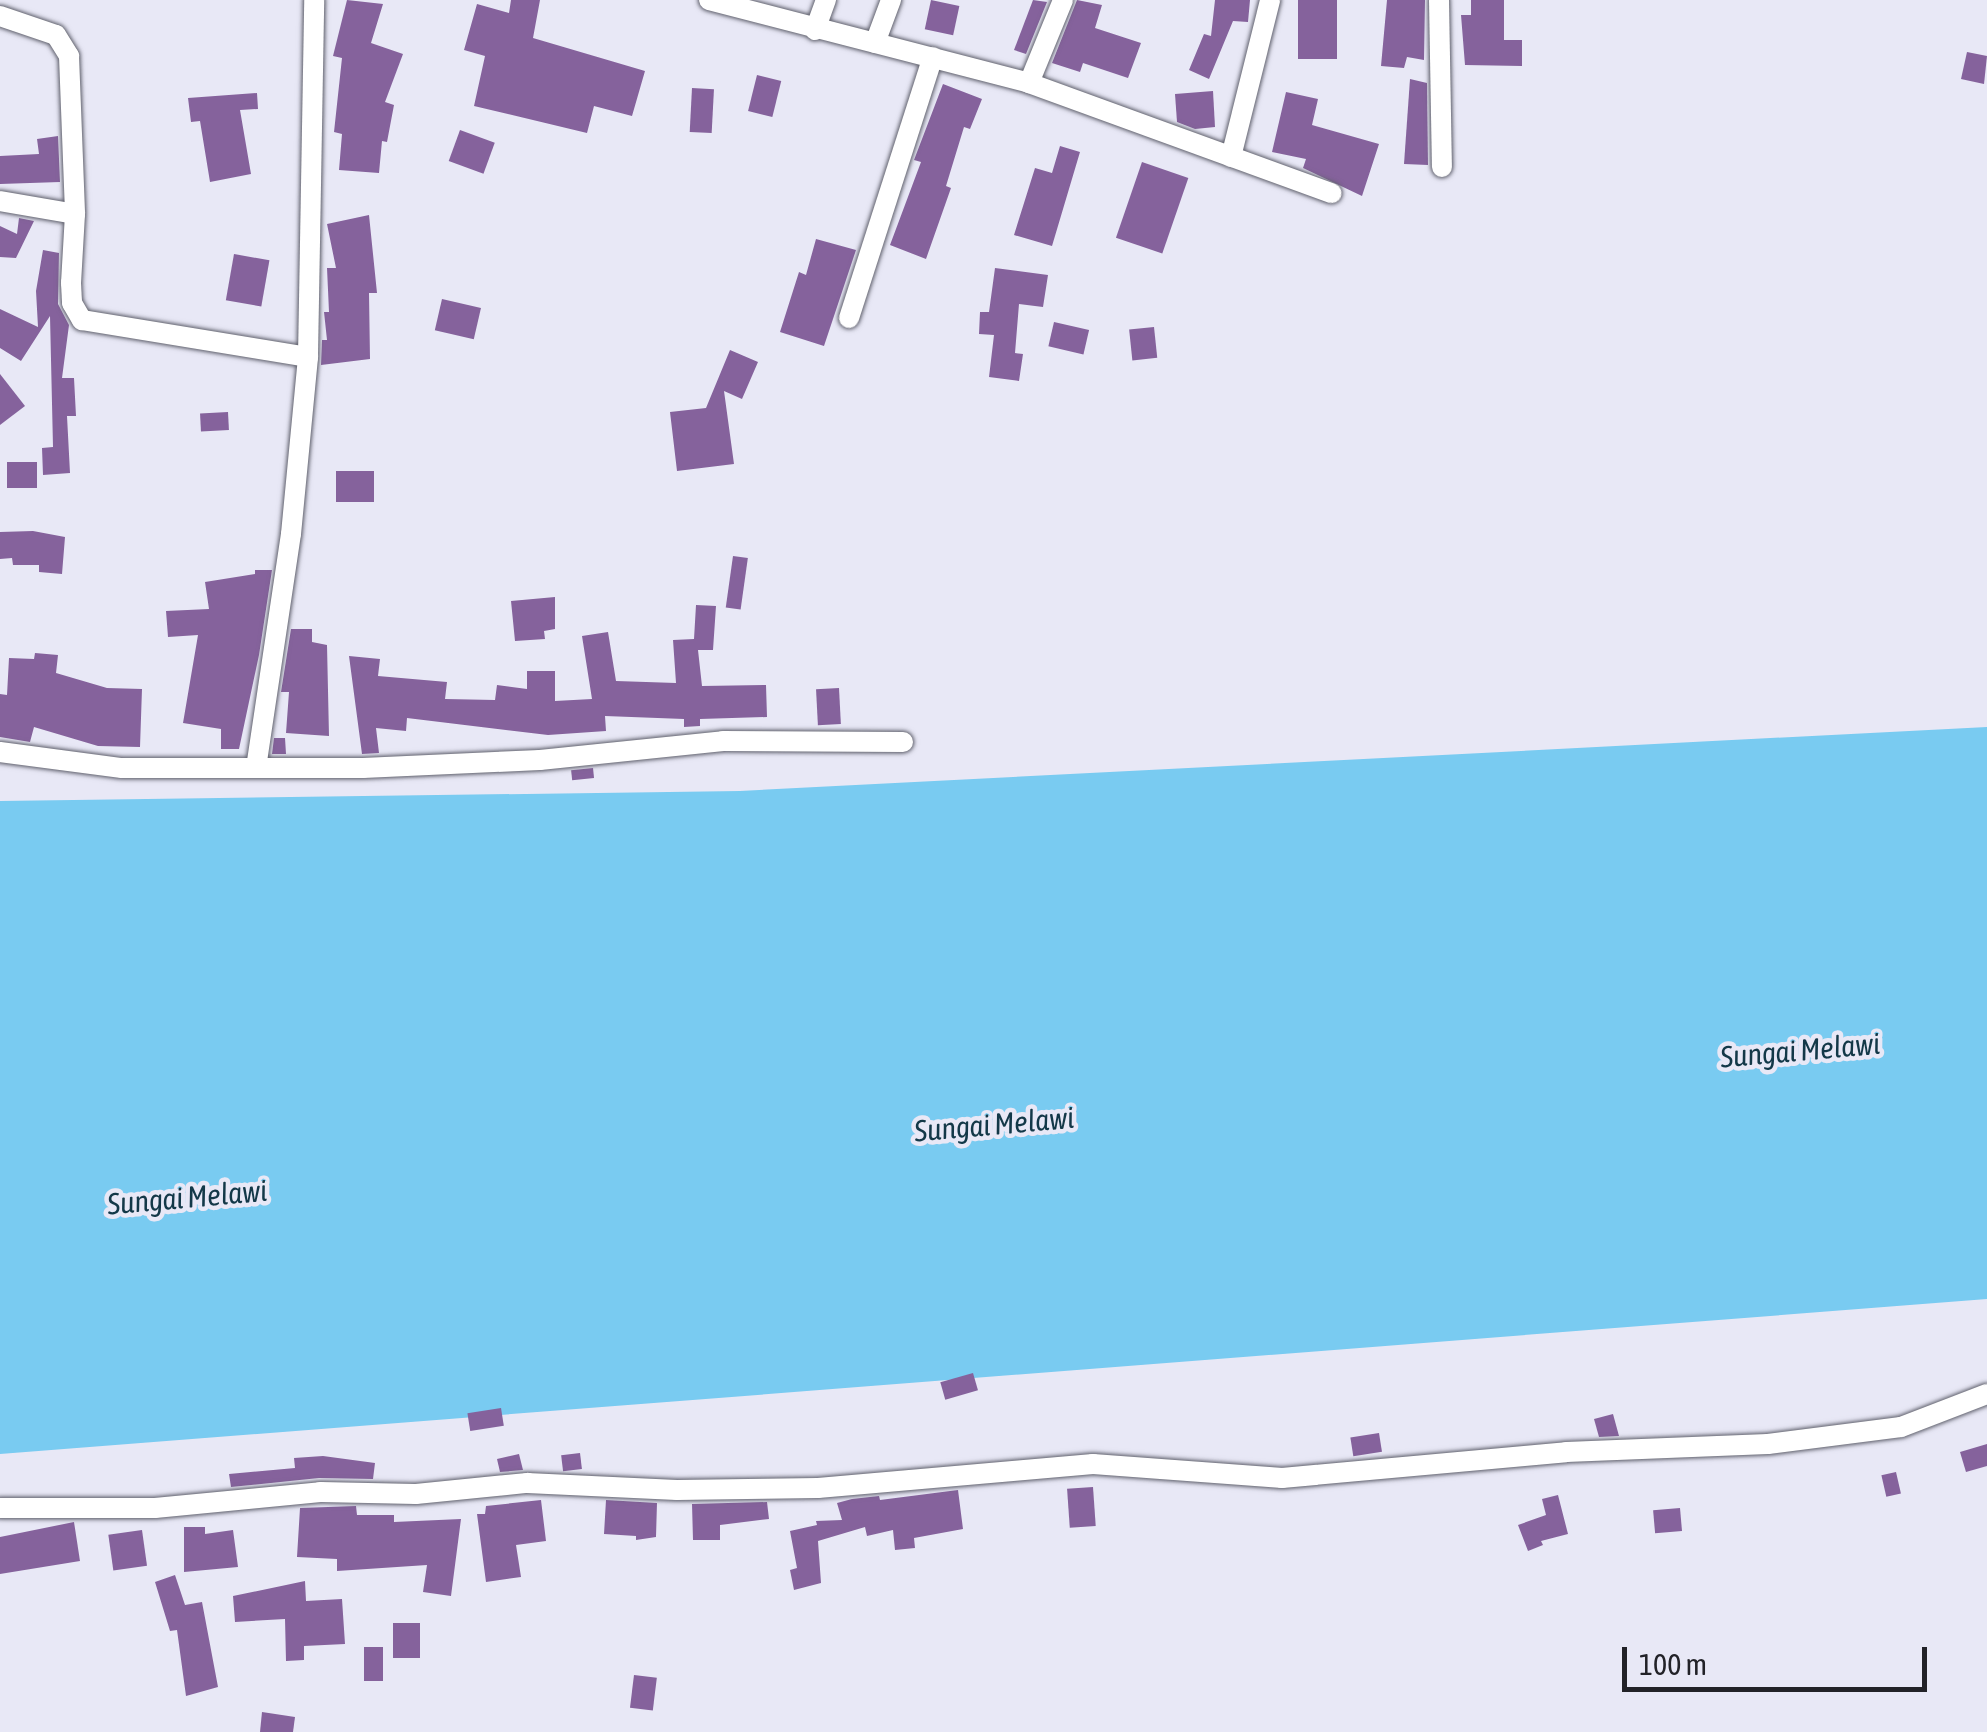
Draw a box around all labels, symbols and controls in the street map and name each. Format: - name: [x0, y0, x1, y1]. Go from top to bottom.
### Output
- water label: Sungai Melawi: [1719, 1025, 1881, 1075]
- water label: Sungai Melawi: [913, 1099, 1075, 1149]
- water label: Sungai Melawi: [106, 1172, 268, 1222]
- scale bar: [1627, 1627, 1932, 1689]
- text: 100 m: [1639, 1647, 1707, 1681]

